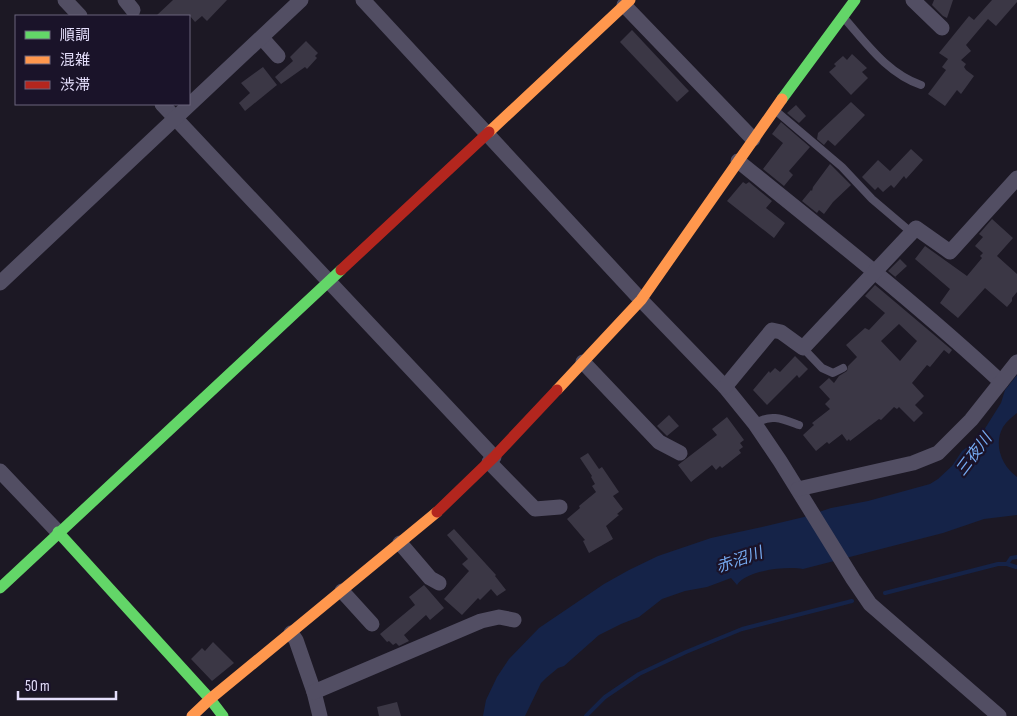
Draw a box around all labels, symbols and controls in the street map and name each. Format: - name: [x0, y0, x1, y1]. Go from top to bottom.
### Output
- legend: [15, 15, 190, 105]
- text: 順調: [60, 26, 90, 45]
- text: 混雑: [60, 51, 90, 70]
- text: 渋滞: [60, 76, 90, 95]
- water label: 三夜川: [952, 428, 997, 480]
- water label: 赤沼川: [714, 543, 767, 577]
- scale bar: [18, 668, 115, 700]
- text: 50 m: [25, 677, 50, 696]

